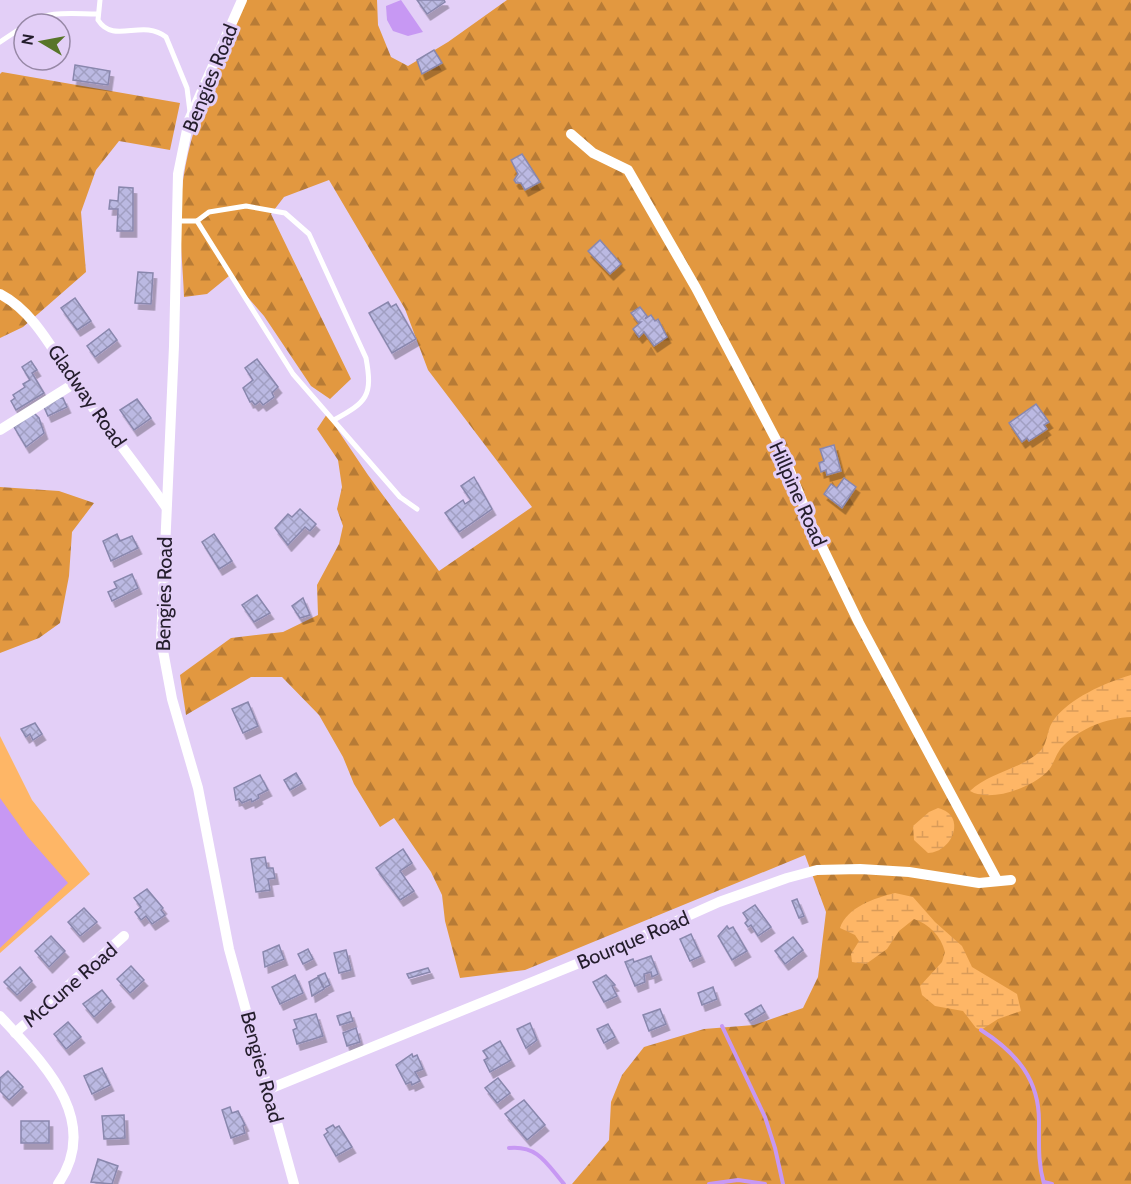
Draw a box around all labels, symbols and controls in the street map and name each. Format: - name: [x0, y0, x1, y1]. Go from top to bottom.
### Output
- north arrow: [12, 12, 72, 72]
- street label: Bengies Road: [177, 20, 243, 136]
- text: N: [17, 32, 38, 47]
- street label: Gladway Road: [43, 340, 131, 452]
- street label: Hillpine Road: [764, 438, 832, 550]
- street label: Bengies Road: [151, 537, 177, 651]
- street label: Bourque Road: [573, 906, 693, 974]
- street label: McCune Road: [18, 938, 122, 1032]
- street label: Bengies Road: [236, 1009, 288, 1125]

